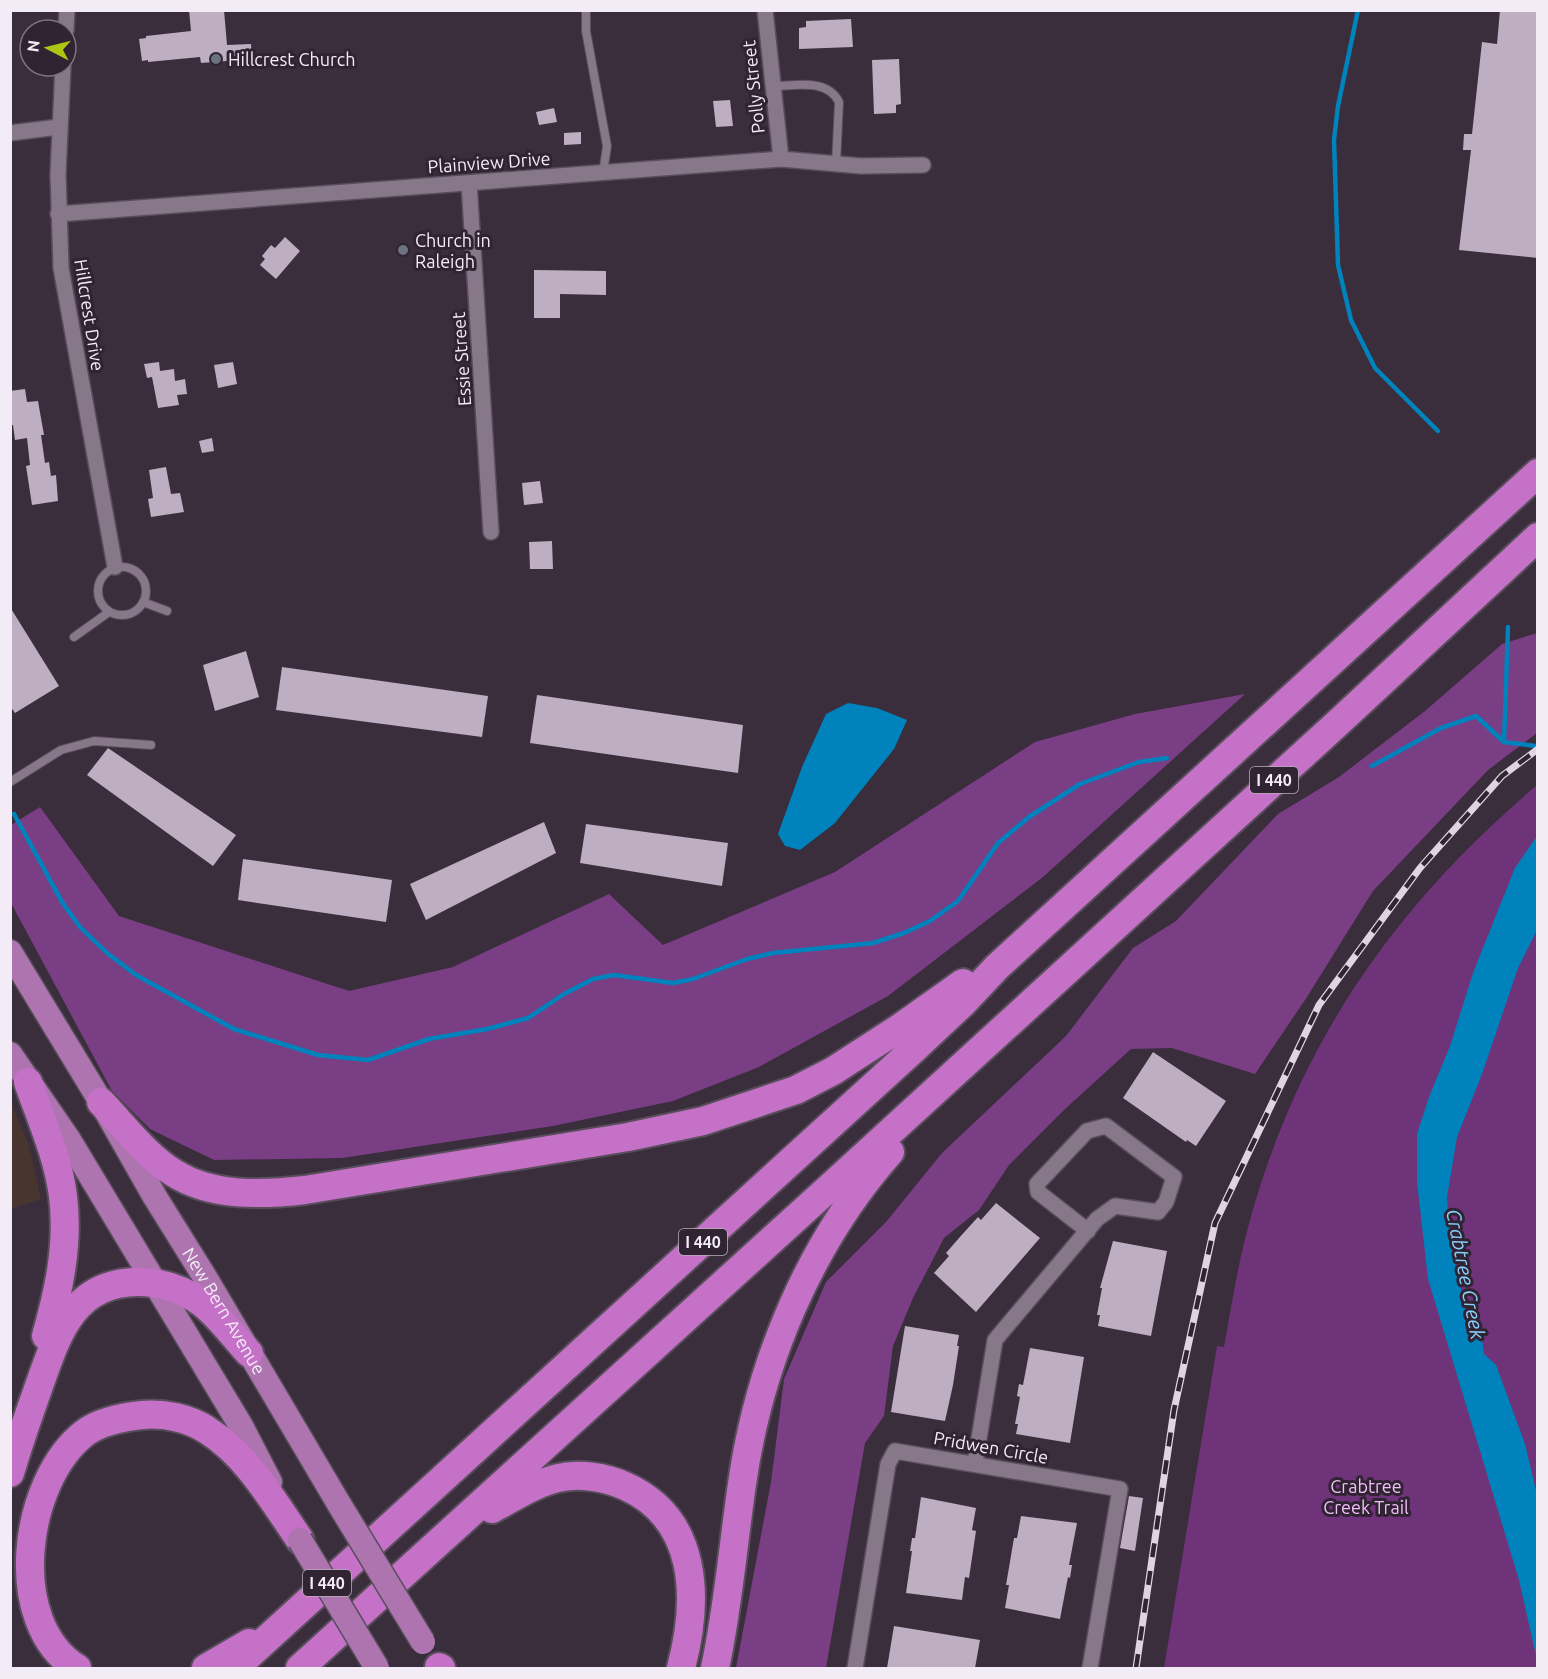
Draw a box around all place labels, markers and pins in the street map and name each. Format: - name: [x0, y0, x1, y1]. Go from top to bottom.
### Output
- place label: Hillcrest Church: [228, 49, 356, 69]
- marker: Hillcrest Church: [209, 52, 223, 66]
- place label: Church in Raleigh: [415, 230, 491, 271]
- marker: Church in Raleigh: [396, 243, 410, 257]

